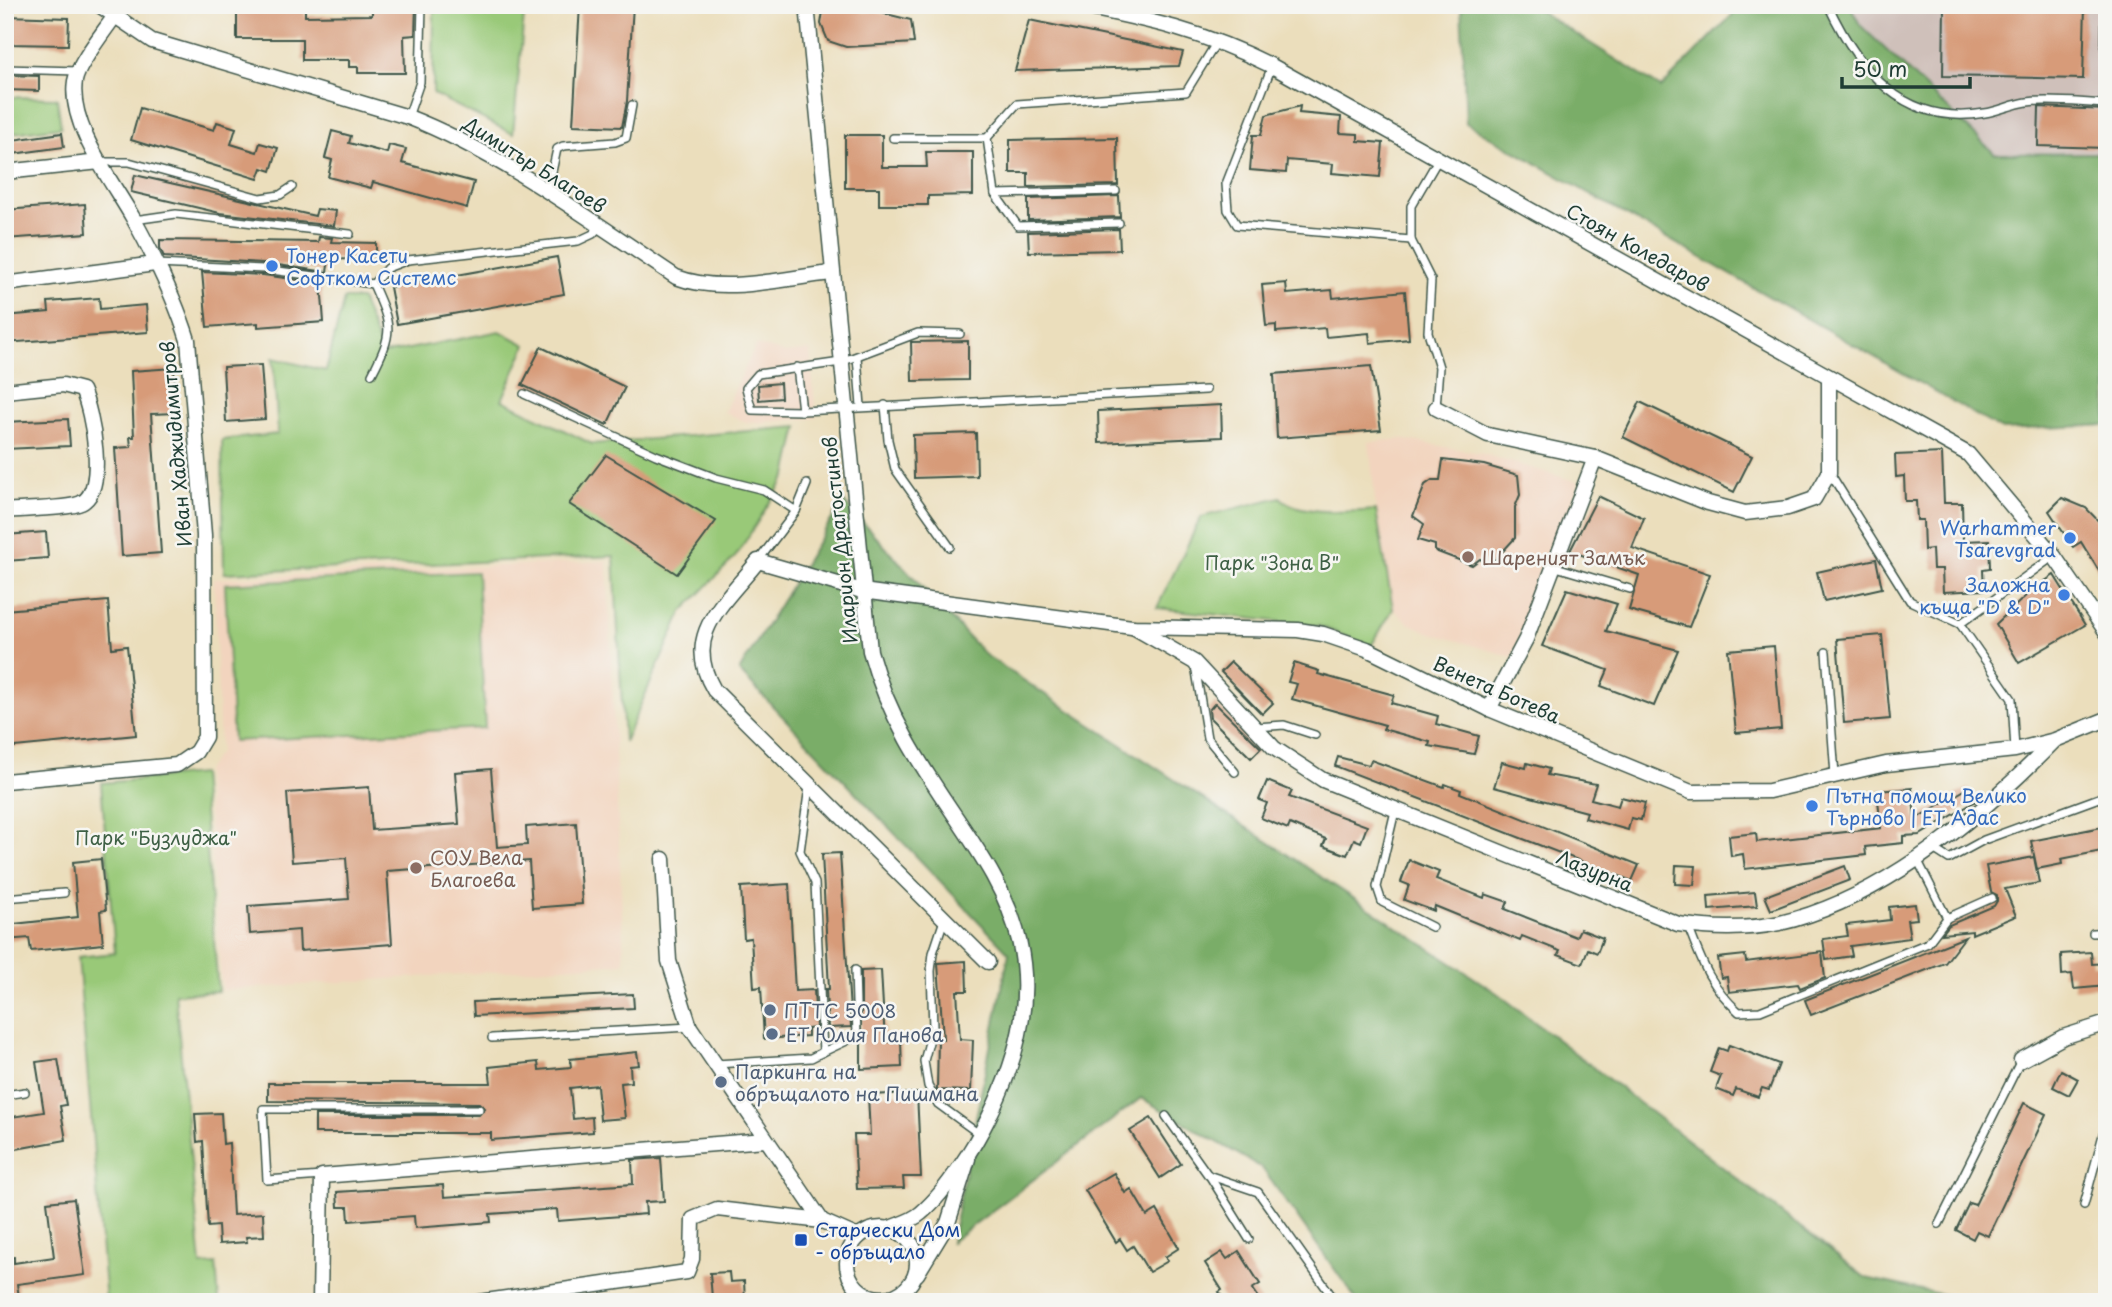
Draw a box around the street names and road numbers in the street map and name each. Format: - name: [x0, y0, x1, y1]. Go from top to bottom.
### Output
- street label: Димитър Благоев: [457, 108, 612, 219]
- street label: Стоян Коледаров: [1562, 196, 1714, 298]
- street label: Иван Хаджидимитров: [152, 340, 198, 548]
- street label: Иларион Драгостинов: [814, 435, 864, 645]
- street label: Венета Ботева: [1429, 649, 1565, 730]
- street label: Лазурна: [1553, 842, 1638, 898]

